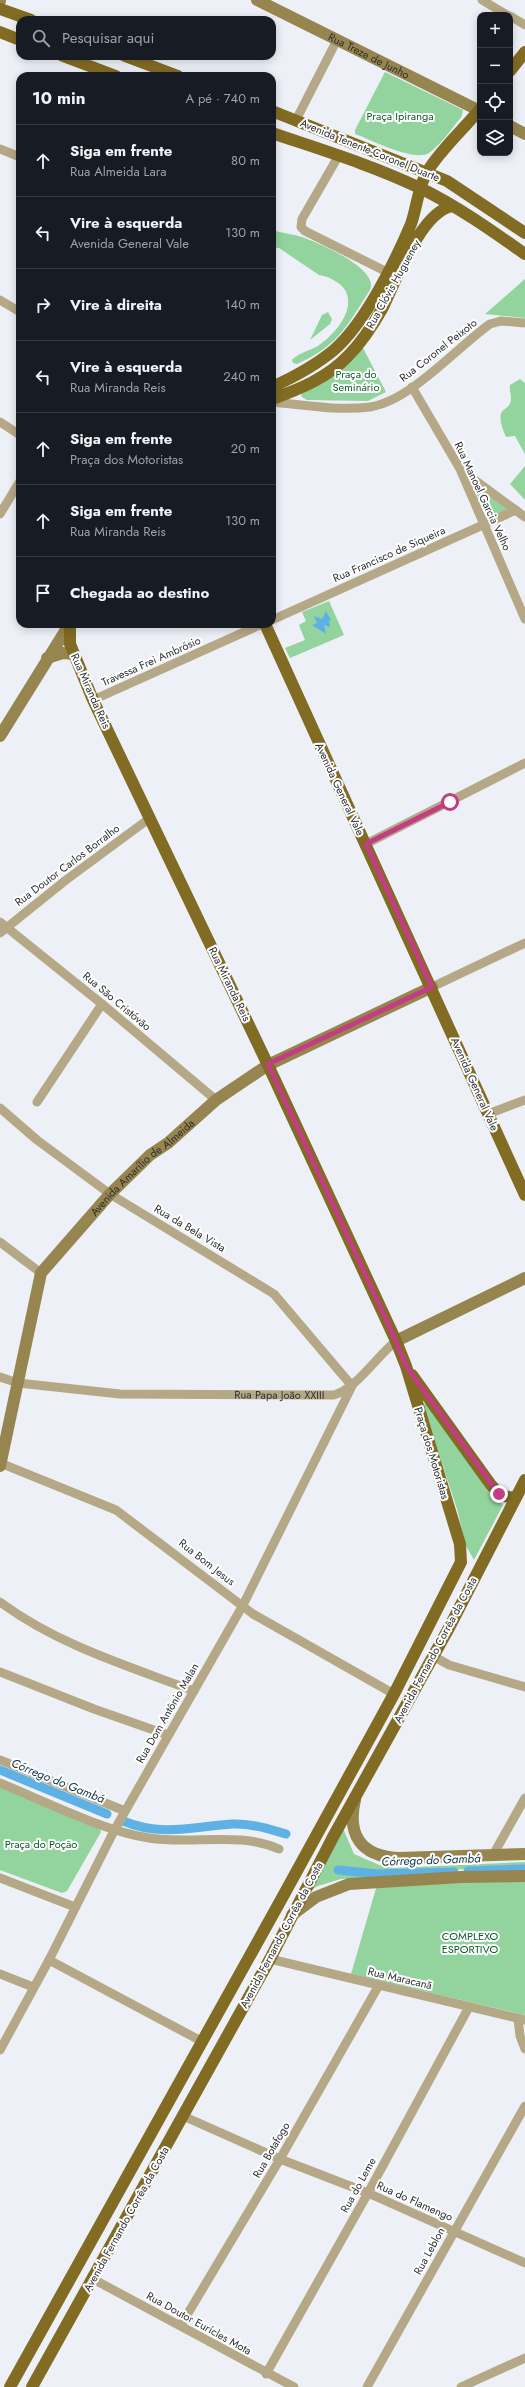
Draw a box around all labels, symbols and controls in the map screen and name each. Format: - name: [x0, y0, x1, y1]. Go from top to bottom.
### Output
- map controls: [477, 12, 513, 156]
- button: +: [477, 12, 513, 48]
- search box: [16, 16, 276, 60]
- icon: search: [30, 27, 52, 49]
- text: Pesquisar aqui: [62, 27, 154, 49]
- street label: Rua Treze de Junho: [325, 29, 412, 83]
- button: −: [477, 48, 513, 84]
- button: locate: [477, 84, 513, 120]
- text: 10 min: [32, 86, 85, 110]
- text: A pé · 740 m: [185, 89, 260, 108]
- park label: Praça Ipiranga: [367, 108, 433, 124]
- street label: Avenida Tenente-Coronel Duarte: [298, 115, 442, 185]
- button: layers: [477, 120, 513, 156]
- text: Siga em frente: [70, 140, 172, 162]
- icon: ahead: [32, 150, 54, 172]
- text: 80 m: [231, 151, 260, 170]
- text: Rua Almeida Lara: [70, 162, 166, 181]
- text: Vire à esquerda: [70, 212, 182, 234]
- icon: left: [32, 222, 54, 244]
- text: 130 m: [225, 223, 260, 242]
- text: Avenida General Vale: [70, 234, 189, 253]
- street label: Rua Clóvis Hugueney: [362, 237, 424, 331]
- icon: right: [32, 294, 54, 316]
- text: Vire à direita: [70, 294, 162, 316]
- text: 140 m: [225, 295, 260, 314]
- street label: Rua Coronel Peixoto: [396, 315, 480, 385]
- text: Vire à esquerda: [70, 356, 182, 378]
- icon: left: [32, 366, 54, 388]
- park label: Praça do Seminário: [333, 366, 379, 395]
- text: 240 m: [223, 367, 260, 386]
- text: Rua Miranda Reis: [70, 378, 166, 397]
- text: Siga em frente: [70, 428, 172, 450]
- icon: ahead: [32, 438, 54, 460]
- text: 20 m: [231, 439, 260, 458]
- street label: Rua Manoel Garcia Velho: [451, 439, 515, 553]
- text: Praça dos Motoristas: [70, 450, 183, 469]
- text: Siga em frente: [70, 500, 172, 522]
- icon: ahead: [32, 510, 54, 532]
- text: 130 m: [225, 511, 260, 530]
- text: Rua Miranda Reis: [70, 522, 166, 541]
- street label: Rua Francisco de Siqueira: [330, 522, 448, 586]
- icon: arrive: [32, 582, 54, 604]
- text: Chegada ao destino: [70, 582, 209, 604]
- street label: Travessa Frei Ambrósio: [99, 632, 203, 690]
- street label: Rua Miranda Reis: [67, 651, 115, 732]
- street label: Avenida General Vale: [311, 740, 369, 838]
- route start: [441, 793, 459, 811]
- street label: Rua Doutor Carlos Borralho: [11, 820, 123, 910]
- street label: Rua Miranda Reis: [205, 944, 255, 1024]
- street label: Rua São Cristóvão: [80, 968, 154, 1034]
- street label: Avenida General Vale: [447, 1035, 503, 1134]
- street label: Avenida Amarílio de Almeida: [86, 1115, 198, 1219]
- street label: Rua da Bela Vista: [151, 1200, 229, 1256]
- street label: Rua Papa João XXIII: [234, 1387, 325, 1403]
- street label: Praça dos Motoristas: [410, 1405, 454, 1502]
- route end: [490, 1485, 508, 1503]
- street label: Rua Bom Jesus: [175, 1535, 239, 1589]
- street label: Avenida Fernando Corrêa da Costa: [390, 1574, 480, 1726]
- street label: Rua Dom Antônio Malan: [132, 1660, 202, 1766]
- water label: Córrego do Gambá: [9, 1754, 108, 1808]
- park label: Praça do Poção: [5, 1836, 77, 1852]
- water label: Córrego do Gambá: [381, 1849, 481, 1871]
- street label: Avenida Fernando Corrêa da Costa: [236, 1859, 326, 2011]
- park label: COMPLEXO ESPORTIVO: [442, 1928, 499, 1957]
- street label: Rua Maracanã: [366, 1963, 434, 1993]
- street label: Rua Botafogo: [249, 2119, 293, 2181]
- street label: Avenida Fernando Corrêa da Costa: [79, 2144, 173, 2294]
- street label: Rua do Leme: [336, 2154, 380, 2216]
- street label: Rua do Flamengo: [374, 2177, 456, 2225]
- street label: Rua Leblon: [409, 2224, 449, 2278]
- street label: Rua Doutor Eurícles Mota: [144, 2287, 254, 2359]

